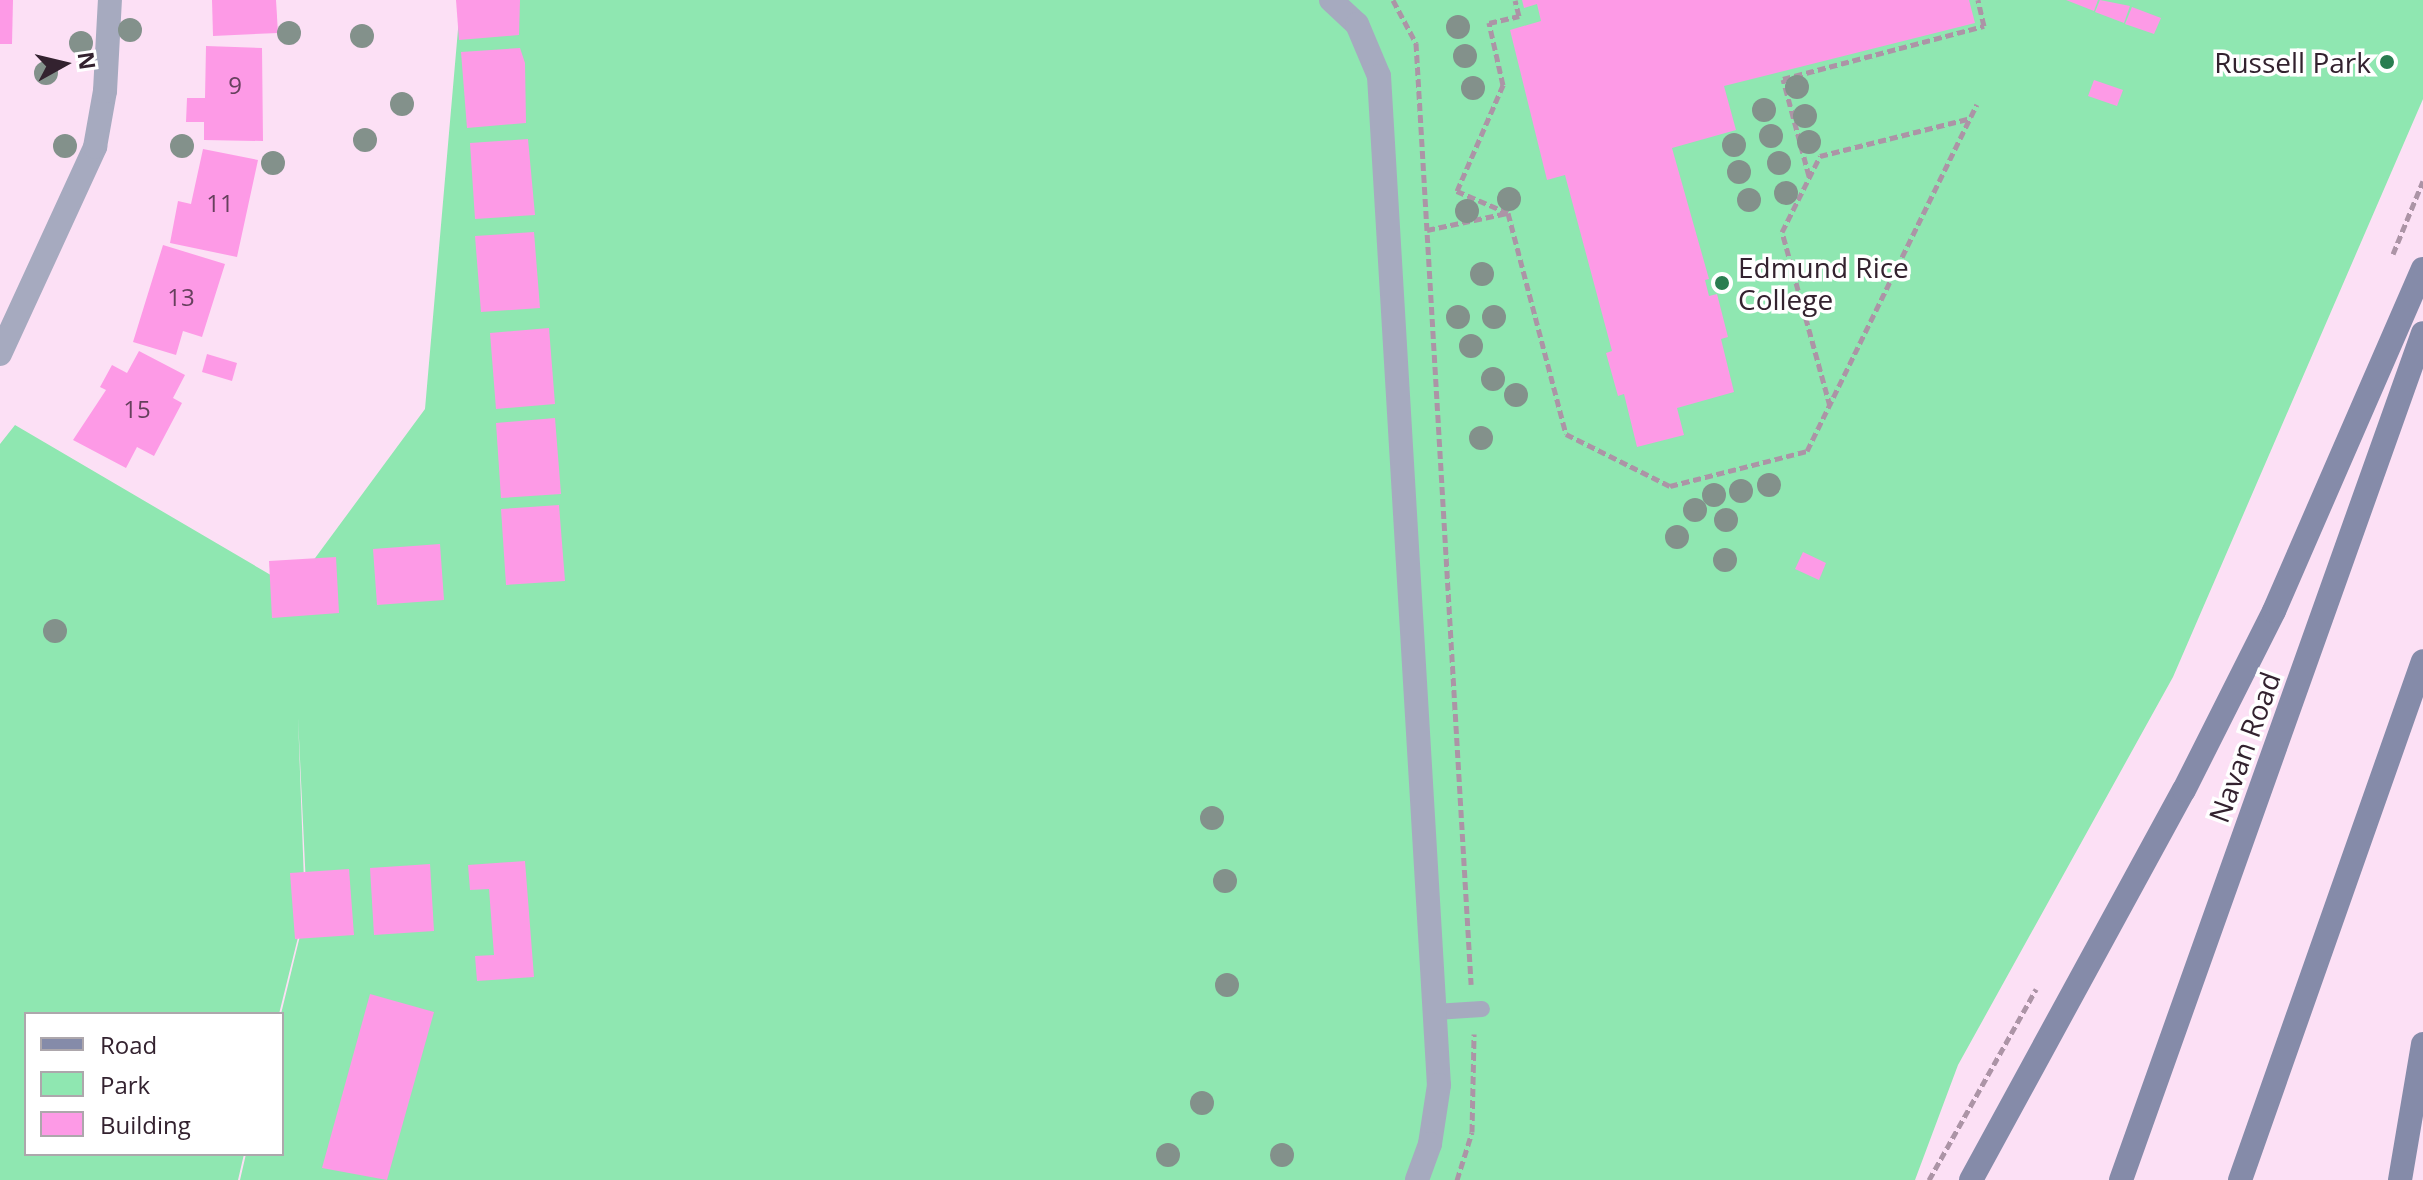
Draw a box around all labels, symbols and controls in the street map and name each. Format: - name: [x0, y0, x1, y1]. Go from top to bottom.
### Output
- north arrow: [24, 24, 104, 104]
- place label: Russell Park: [2214, 45, 2371, 79]
- text: N: [72, 50, 104, 72]
- marker: Russell Park: [2378, 53, 2396, 71]
- house number: 9: [228, 71, 242, 99]
- house number: 11: [206, 189, 234, 217]
- place label: Edmund Rice College: [1738, 250, 1909, 316]
- marker: Edmund Rice College: [1713, 274, 1731, 292]
- house number: 13: [167, 283, 195, 311]
- house number: 15: [123, 395, 151, 423]
- street label: Navan Road: [2201, 667, 2287, 827]
- legend: [24, 1012, 284, 1156]
- text: Road: [100, 1028, 157, 1061]
- text: Park: [100, 1068, 150, 1101]
- text: Building: [100, 1108, 191, 1141]

